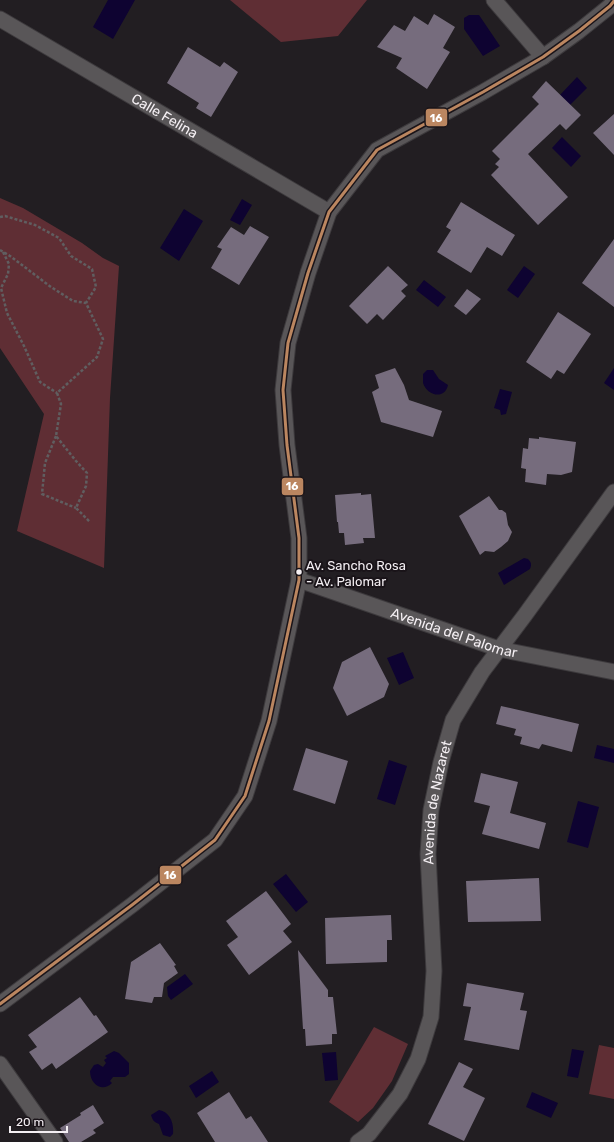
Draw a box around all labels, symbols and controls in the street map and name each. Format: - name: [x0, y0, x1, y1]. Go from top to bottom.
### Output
- street label: Calle Felina: [128, 90, 201, 142]
- line badge: 16: [425, 108, 448, 127]
- text: 16: [430, 112, 442, 125]
- line badge: 16: [281, 477, 304, 496]
- text: 16: [286, 480, 298, 493]
- place label: Av. Sancho Rosa - Av. Palomar: [306, 558, 406, 589]
- marker: Av. Sancho Rosa - Av. Palomar: [294, 567, 304, 577]
- street label: Avenida del Palomar: [389, 604, 519, 662]
- street label: Avenida de Nazaret: [420, 738, 456, 865]
- line badge: 16: [159, 865, 182, 885]
- text: 16: [164, 869, 176, 882]
- scale bar: [10, 1108, 67, 1134]
- text: 20 m: [16, 1115, 44, 1129]

